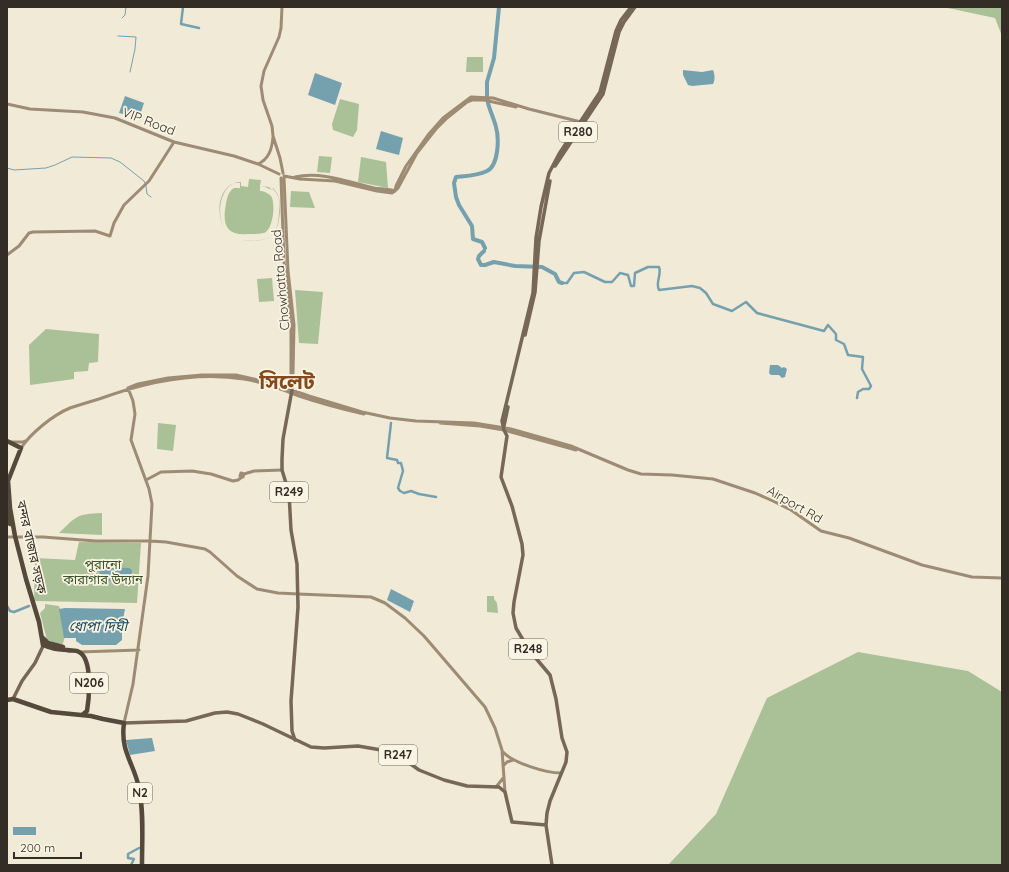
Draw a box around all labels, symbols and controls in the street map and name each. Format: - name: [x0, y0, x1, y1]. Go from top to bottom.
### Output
- street label: VIP Road: [120, 104, 178, 138]
- road number: R280: [559, 122, 597, 142]
- street label: Chowhatta Road: [268, 229, 292, 331]
- district label: সিলেট: [258, 368, 315, 394]
- road number: R249: [270, 482, 308, 502]
- street label: Airport Rd: [764, 482, 826, 526]
- street label: বন্দর বাজার সড়ক: [13, 498, 51, 596]
- park label: পুরানো কারাগার উদ্যান: [62, 556, 143, 587]
- water label: ধোপা দিঘী: [69, 617, 131, 635]
- road number: R248: [509, 639, 547, 659]
- road number: N206: [70, 673, 108, 693]
- road number: R247: [379, 745, 417, 765]
- road number: N2: [128, 783, 152, 803]
- scale bar: [14, 834, 81, 860]
- text: 200 m: [20, 840, 55, 855]

